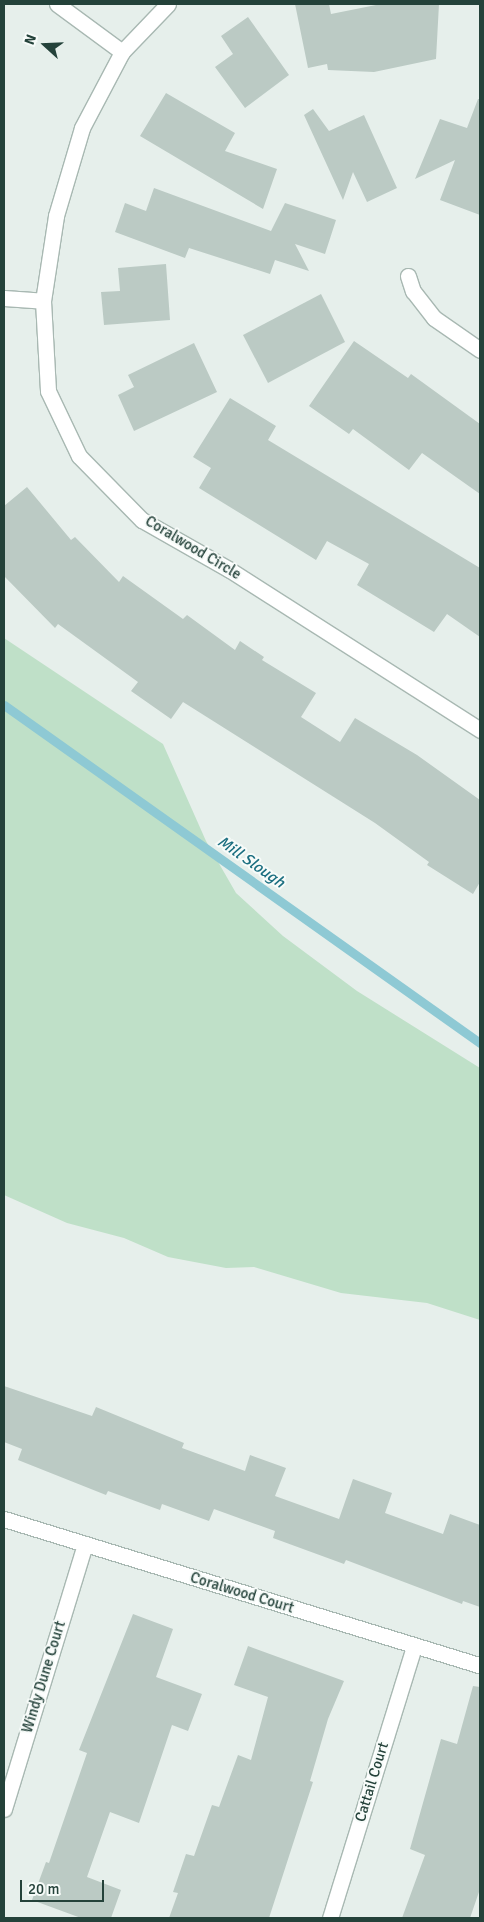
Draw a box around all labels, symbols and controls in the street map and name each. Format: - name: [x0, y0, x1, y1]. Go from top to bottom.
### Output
- north arrow: [20, 20, 70, 70]
- text: N: [21, 32, 40, 47]
- street label: Coralwood Circle: [142, 512, 244, 584]
- water label: Mill Slough: [214, 832, 288, 892]
- street label: Coralwood Court: [188, 1569, 296, 1617]
- street label: Windy Dune Court: [18, 1619, 70, 1735]
- street label: Cattail Court: [351, 1740, 393, 1824]
- scale bar: [22, 1870, 106, 1902]
- text: 20 m: [28, 1880, 59, 1898]

